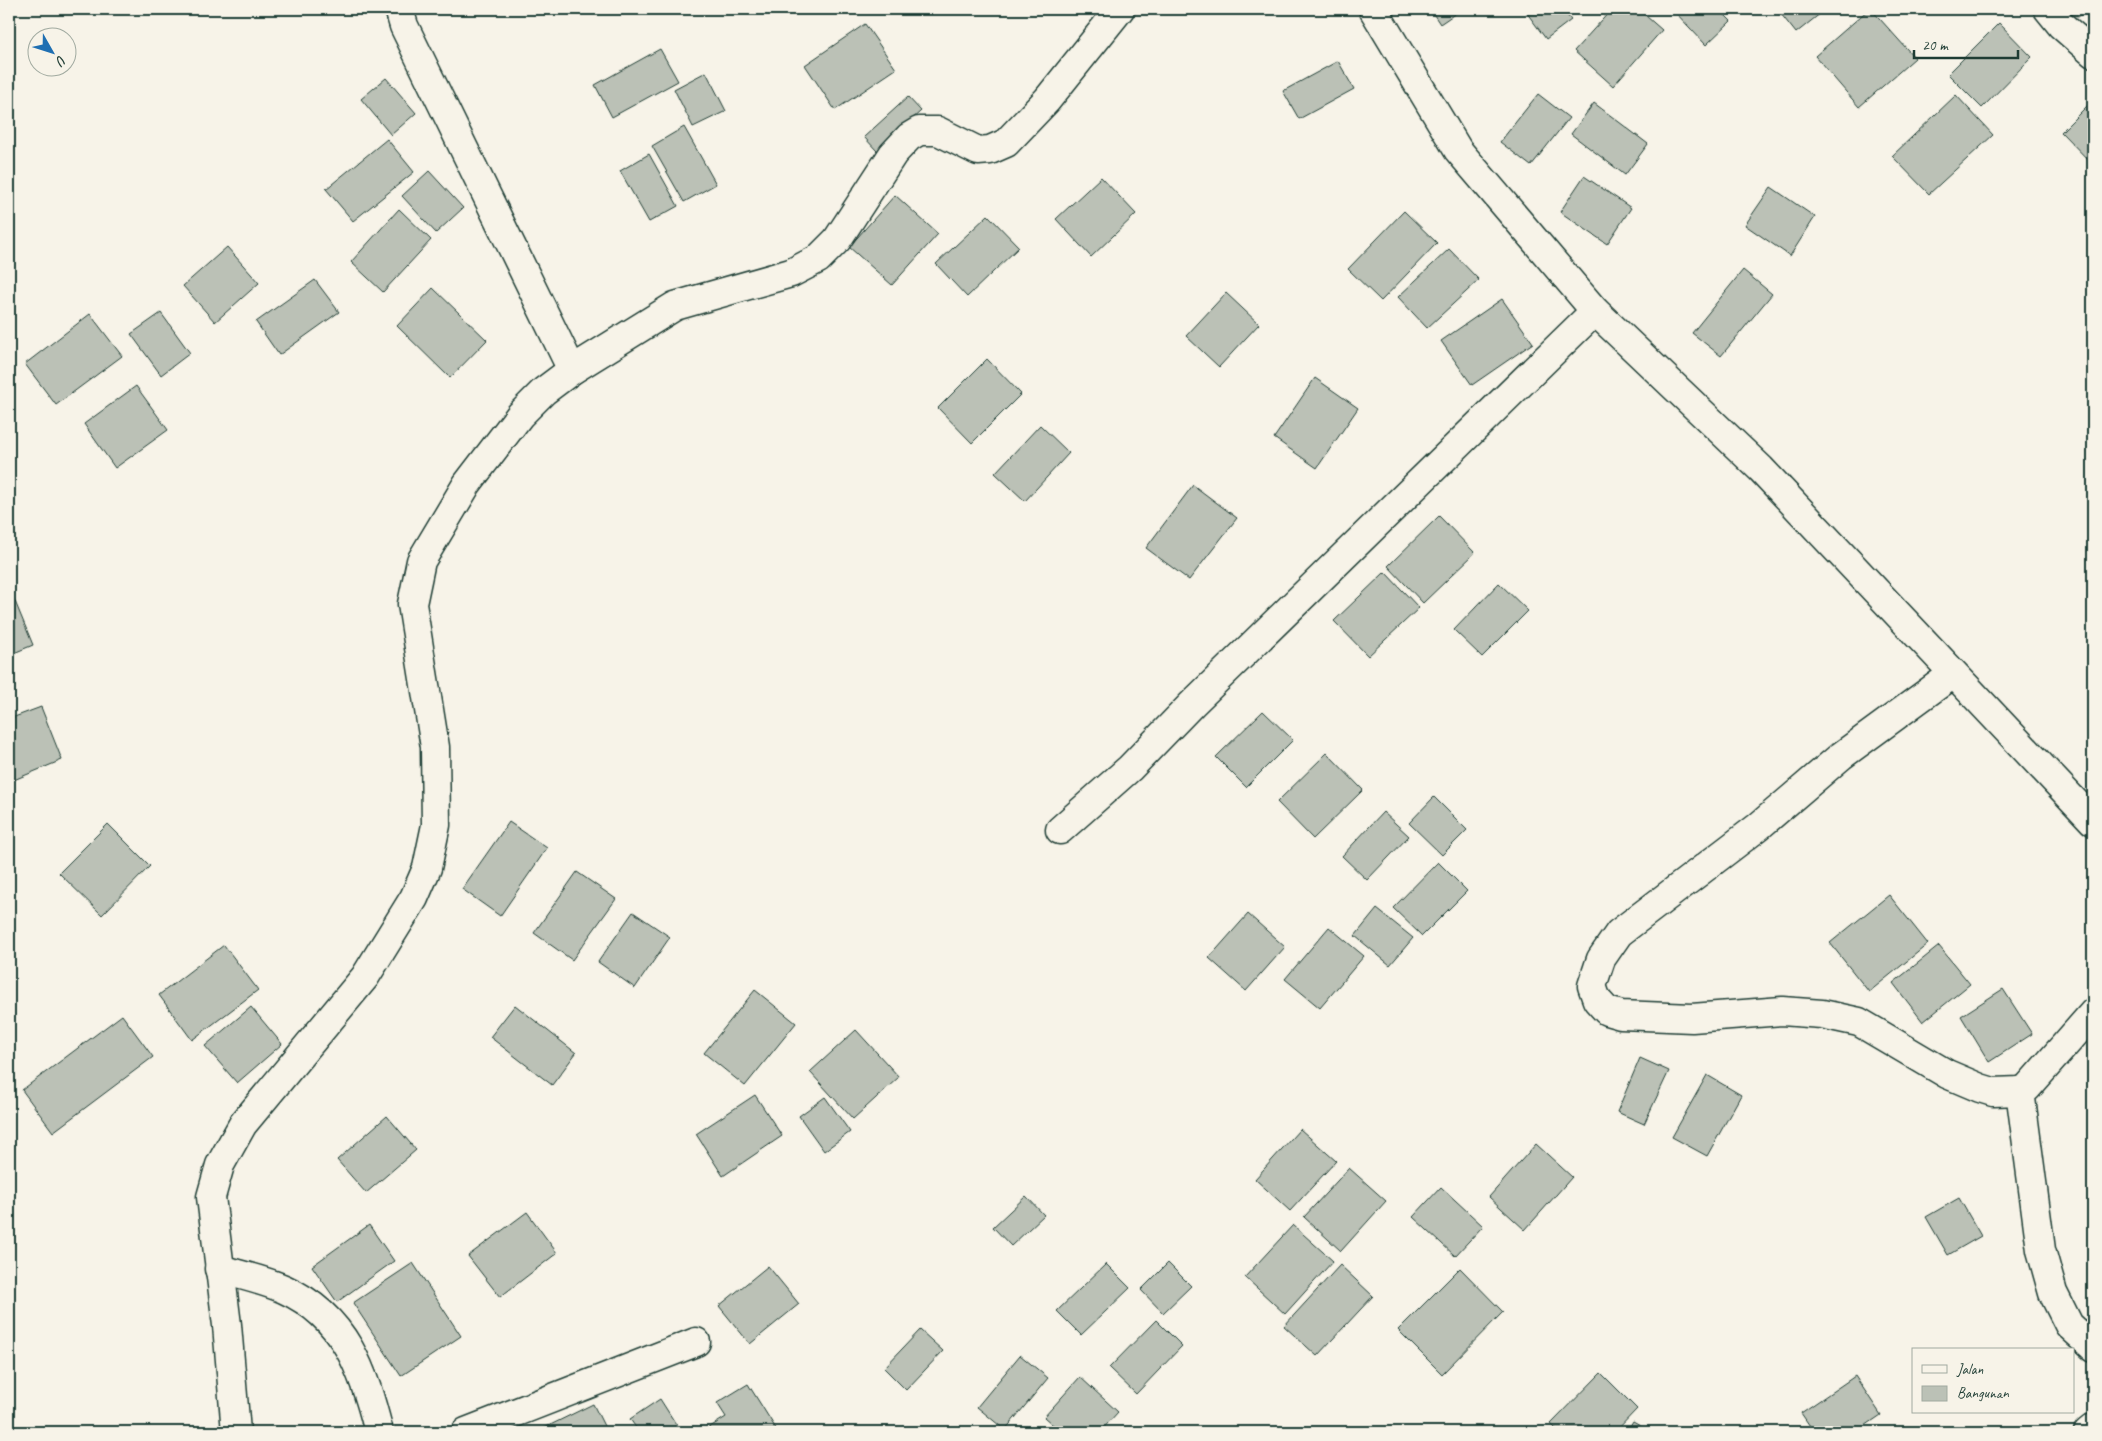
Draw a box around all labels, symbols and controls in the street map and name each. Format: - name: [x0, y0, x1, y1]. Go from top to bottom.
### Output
- north arrow: [28, 28, 78, 78]
- scale bar: [1914, 28, 2018, 60]
- text: 20 m: [1922, 36, 1949, 55]
- text: U: [51, 52, 70, 70]
- legend: [1912, 1348, 2074, 1414]
- text: Jalan: [1956, 1360, 1984, 1379]
- text: Bangunan: [1957, 1384, 2010, 1403]

